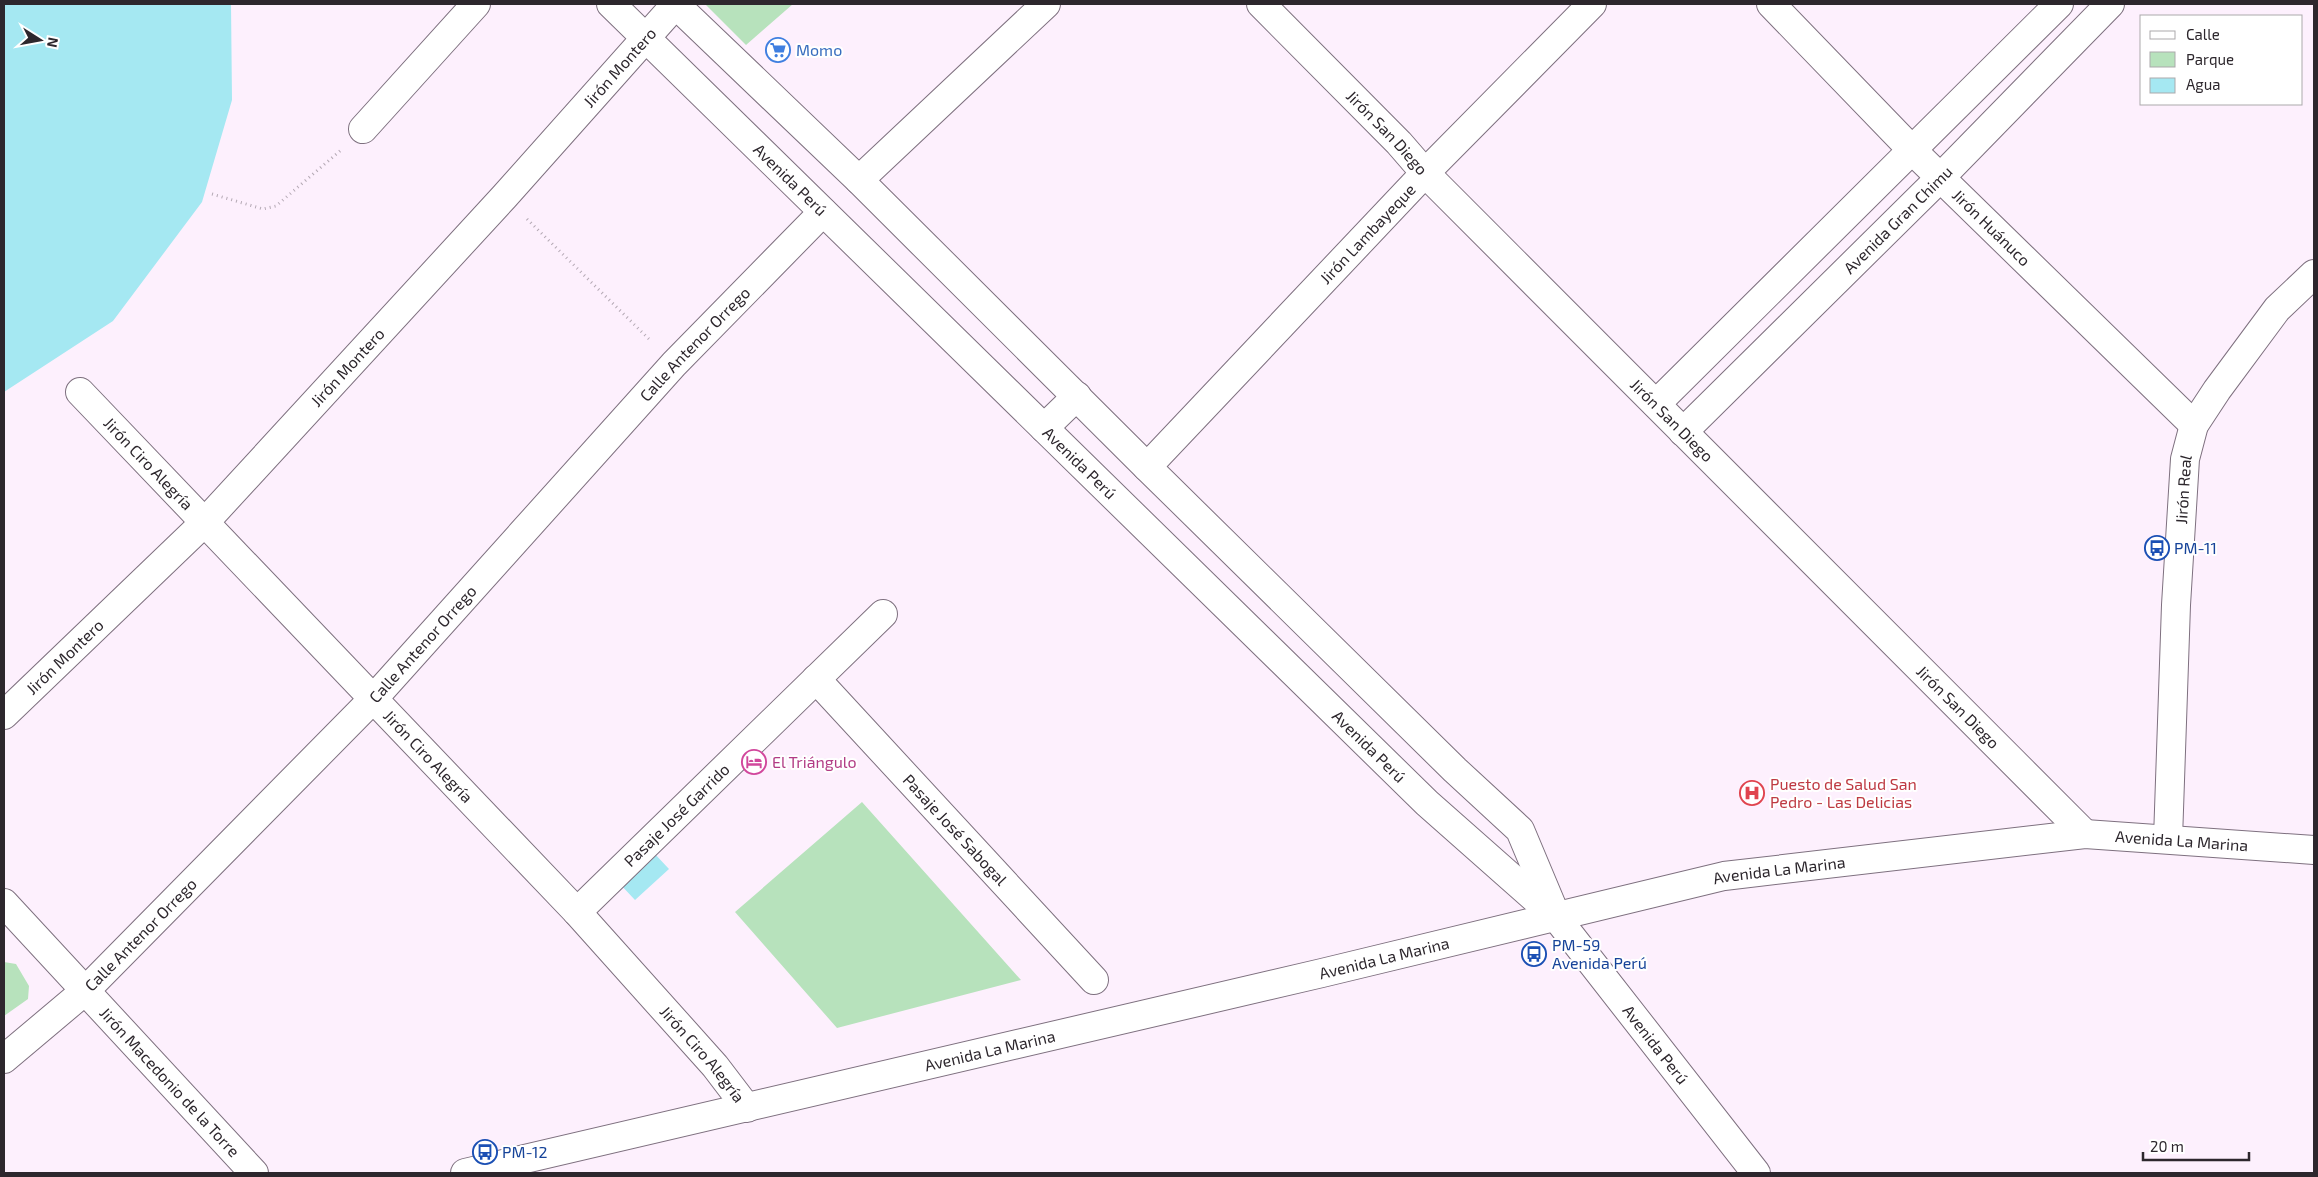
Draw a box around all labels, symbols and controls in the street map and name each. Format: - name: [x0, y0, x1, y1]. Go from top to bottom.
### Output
- north arrow: [15, 15, 65, 65]
- legend: [2140, 15, 2303, 105]
- street label: Jirón Montero: [579, 23, 660, 111]
- text: Calle: [2186, 25, 2220, 43]
- text: N: [44, 36, 63, 49]
- supermarket icon: Momo: [765, 37, 791, 63]
- place label: Momo: [796, 40, 842, 59]
- text: Parque: [2186, 50, 2234, 68]
- text: Agua: [2186, 75, 2221, 93]
- street label: Jirón San Diego: [1343, 86, 1432, 178]
- street label: Avenida Perú: [750, 139, 831, 219]
- street label: Avenida Gran Chimu: [1839, 162, 1956, 277]
- street label: Jirón Lambayeque: [1315, 180, 1419, 287]
- street label: Jirón Huánuco: [1949, 185, 2035, 269]
- street label: Calle Antenor Orrego: [635, 282, 753, 405]
- street label: Jirón Montero: [306, 324, 388, 410]
- street label: Jirón San Diego: [1627, 374, 1718, 465]
- street label: Jirón Ciro Alegría: [100, 413, 197, 513]
- street label: Avenida Perú: [1040, 423, 1121, 503]
- street label: Jirón Real: [2171, 452, 2195, 525]
- bus stop icon: PM-11: [2144, 535, 2170, 561]
- place label: PM-11: [2174, 538, 2217, 557]
- street label: Calle Antenor Orrego: [365, 581, 480, 706]
- street label: Jirón Montero: [22, 615, 107, 698]
- street label: Jirón San Diego: [1913, 661, 2004, 752]
- street label: Jirón Ciro Alegría: [380, 706, 477, 806]
- street label: Avenida Perú: [1329, 706, 1410, 786]
- hotel icon: El Triángulo: [741, 749, 767, 775]
- place label: El Triángulo: [772, 752, 857, 771]
- street label: Pasaje José Garrido: [620, 759, 733, 870]
- street label: Pasaje José Sabogal: [900, 770, 1012, 889]
- place label: Puesto de Salud San Pedro - Las Delicias: [1770, 774, 1917, 811]
- hospital icon: Puesto de Salud San Pedro - Las Delicias: [1739, 780, 1765, 806]
- street label: Avenida La Marina: [2115, 826, 2249, 854]
- street label: Avenida La Marina: [1711, 852, 1846, 887]
- street label: Calle Antenor Orrego: [80, 874, 200, 995]
- street label: Avenida La Marina: [1317, 933, 1451, 982]
- place label: PM-59 Avenida Perú: [1552, 935, 1647, 972]
- bus stop icon: PM-59 Avenida Perú: [1521, 941, 1547, 967]
- street label: Avenida Perú: [1619, 1001, 1693, 1087]
- street label: Jirón Ciro Alegría: [657, 1002, 749, 1106]
- street label: Jirón Macedonio de la Torre: [96, 1003, 244, 1160]
- street label: Avenida La Marina: [923, 1026, 1057, 1074]
- scale bar: [2143, 1130, 2249, 1162]
- text: 20 m: [2150, 1137, 2184, 1155]
- bus stop icon: PM-12: [472, 1139, 498, 1165]
- place label: PM-12: [502, 1142, 547, 1161]

